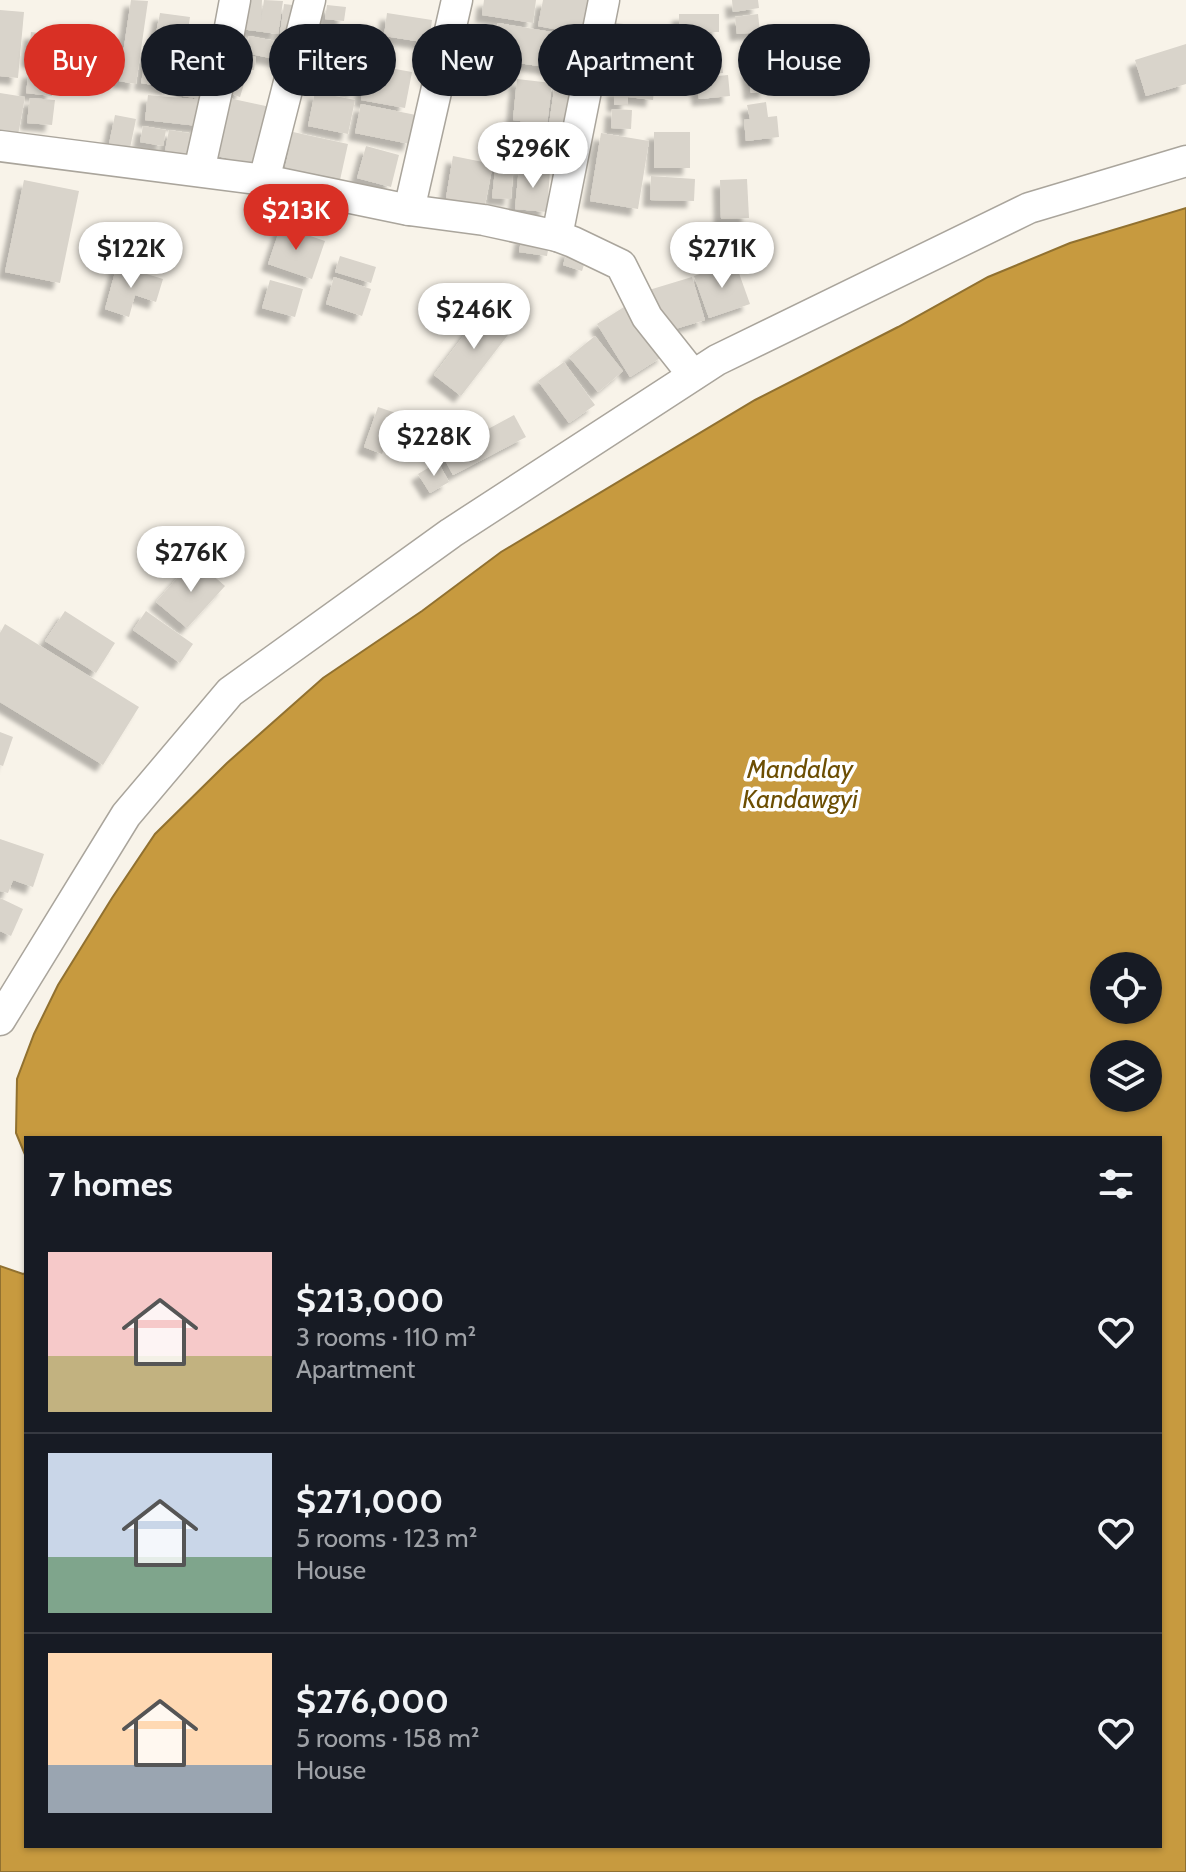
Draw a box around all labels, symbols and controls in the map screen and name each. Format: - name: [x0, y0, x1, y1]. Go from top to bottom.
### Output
- chip: Buy: [24, 24, 125, 96]
- chip: Rent: [141, 24, 253, 96]
- chip: Filters: [269, 24, 396, 96]
- chip: New: [412, 24, 522, 96]
- chip: Apartment: [538, 24, 722, 96]
- chip: House: [738, 24, 870, 96]
- pin: $296K: [477, 122, 589, 190]
- text: $296K: [496, 132, 570, 164]
- pin: $213K: [240, 184, 352, 252]
- text: $213K: [262, 194, 330, 226]
- pin: $122K: [75, 222, 187, 290]
- pin: $271K: [666, 222, 778, 290]
- text: $122K: [97, 232, 165, 264]
- text: $271K: [688, 232, 756, 264]
- pin: $246K: [418, 283, 530, 351]
- text: $246K: [436, 293, 512, 325]
- pin: $228K: [378, 410, 490, 478]
- text: $228K: [397, 420, 471, 452]
- pin: $276K: [135, 526, 247, 594]
- text: $276K: [155, 536, 227, 568]
- water label: Mandalay Kandawgyi: [742, 753, 858, 815]
- map controls: [1090, 952, 1162, 1112]
- button: locate: [1090, 952, 1162, 1024]
- button: layers: [1090, 1040, 1162, 1112]
- icon: filters: [1094, 1162, 1138, 1206]
- text: 7 homes: [48, 1163, 173, 1205]
- text: $213,000: [296, 1279, 444, 1321]
- icon: home: [112, 1284, 208, 1380]
- icon: heart: [1094, 1310, 1138, 1354]
- text: 3 rooms · 110 m²: [296, 1321, 476, 1353]
- text: Apartment: [296, 1353, 415, 1385]
- text: $271,000: [296, 1480, 443, 1522]
- icon: home: [112, 1485, 208, 1581]
- icon: heart: [1094, 1511, 1138, 1555]
- text: 5 rooms · 123 m²: [296, 1522, 477, 1554]
- text: House: [296, 1554, 366, 1586]
- text: $276,000: [296, 1680, 449, 1722]
- icon: home: [112, 1685, 208, 1781]
- icon: heart: [1094, 1711, 1138, 1755]
- text: 5 rooms · 158 m²: [296, 1722, 479, 1754]
- text: House: [296, 1754, 366, 1786]

